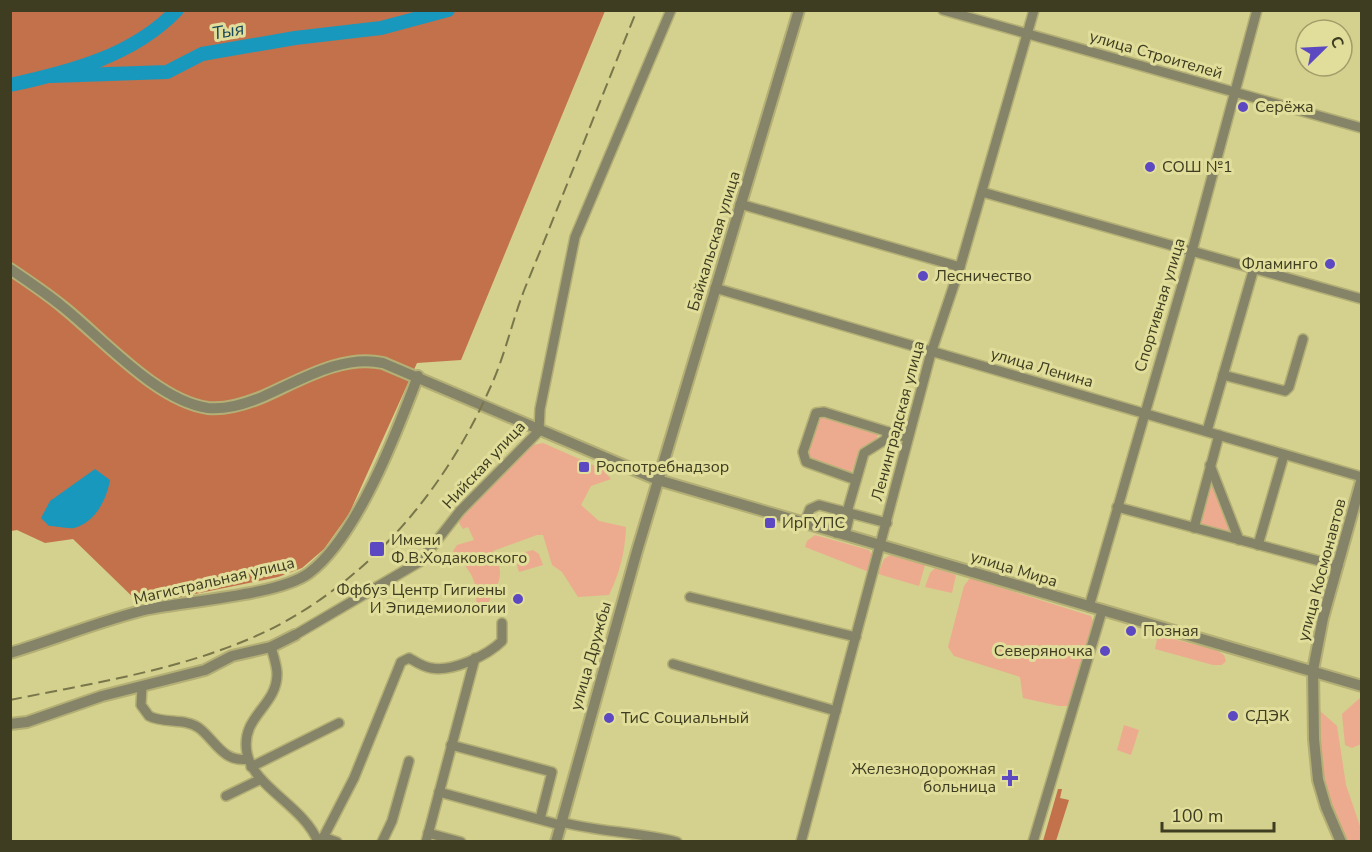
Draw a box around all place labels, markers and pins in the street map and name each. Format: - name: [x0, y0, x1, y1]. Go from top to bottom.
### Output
- place label: Серёжа: [1255, 96, 1314, 118]
- marker: Серёжа: [1236, 100, 1250, 114]
- place label: СОШ №1: [1162, 156, 1233, 178]
- marker: СОШ №1: [1143, 160, 1157, 174]
- place label: Фламинго: [1241, 253, 1318, 275]
- marker: Фламинго: [1323, 257, 1337, 271]
- place label: Лесничество: [935, 265, 1032, 287]
- marker: Лесничество: [916, 269, 930, 283]
- place label: Роспотребнадзор: [596, 456, 729, 478]
- marker: Роспотребнадзор: [577, 460, 591, 474]
- place label: ИрГУПС: [782, 512, 845, 534]
- marker: ИрГУПС: [763, 516, 777, 530]
- place label: Имени Ф.В.Ходаковского: [391, 529, 527, 569]
- marker: Имени Ф.В.Ходаковского: [368, 540, 386, 558]
- place label: Ффбуз Центр Гигиены И Эпидемиологии: [336, 579, 506, 619]
- marker: Ффбуз Центр Гигиены И Эпидемиологии: [511, 592, 525, 606]
- place label: Позная: [1143, 620, 1199, 642]
- marker: Позная: [1124, 624, 1138, 638]
- place label: Северяночка: [994, 640, 1093, 662]
- marker: Северяночка: [1098, 644, 1112, 658]
- place label: СДЭК: [1245, 705, 1290, 727]
- place label: ТиС Социальный: [621, 707, 749, 729]
- marker: СДЭК: [1226, 709, 1240, 723]
- marker: ТиС Социальный: [602, 711, 616, 725]
- place label: Железнодорожная больница: [851, 758, 996, 798]
- marker: Железнодорожная больница: [1001, 769, 1019, 787]

